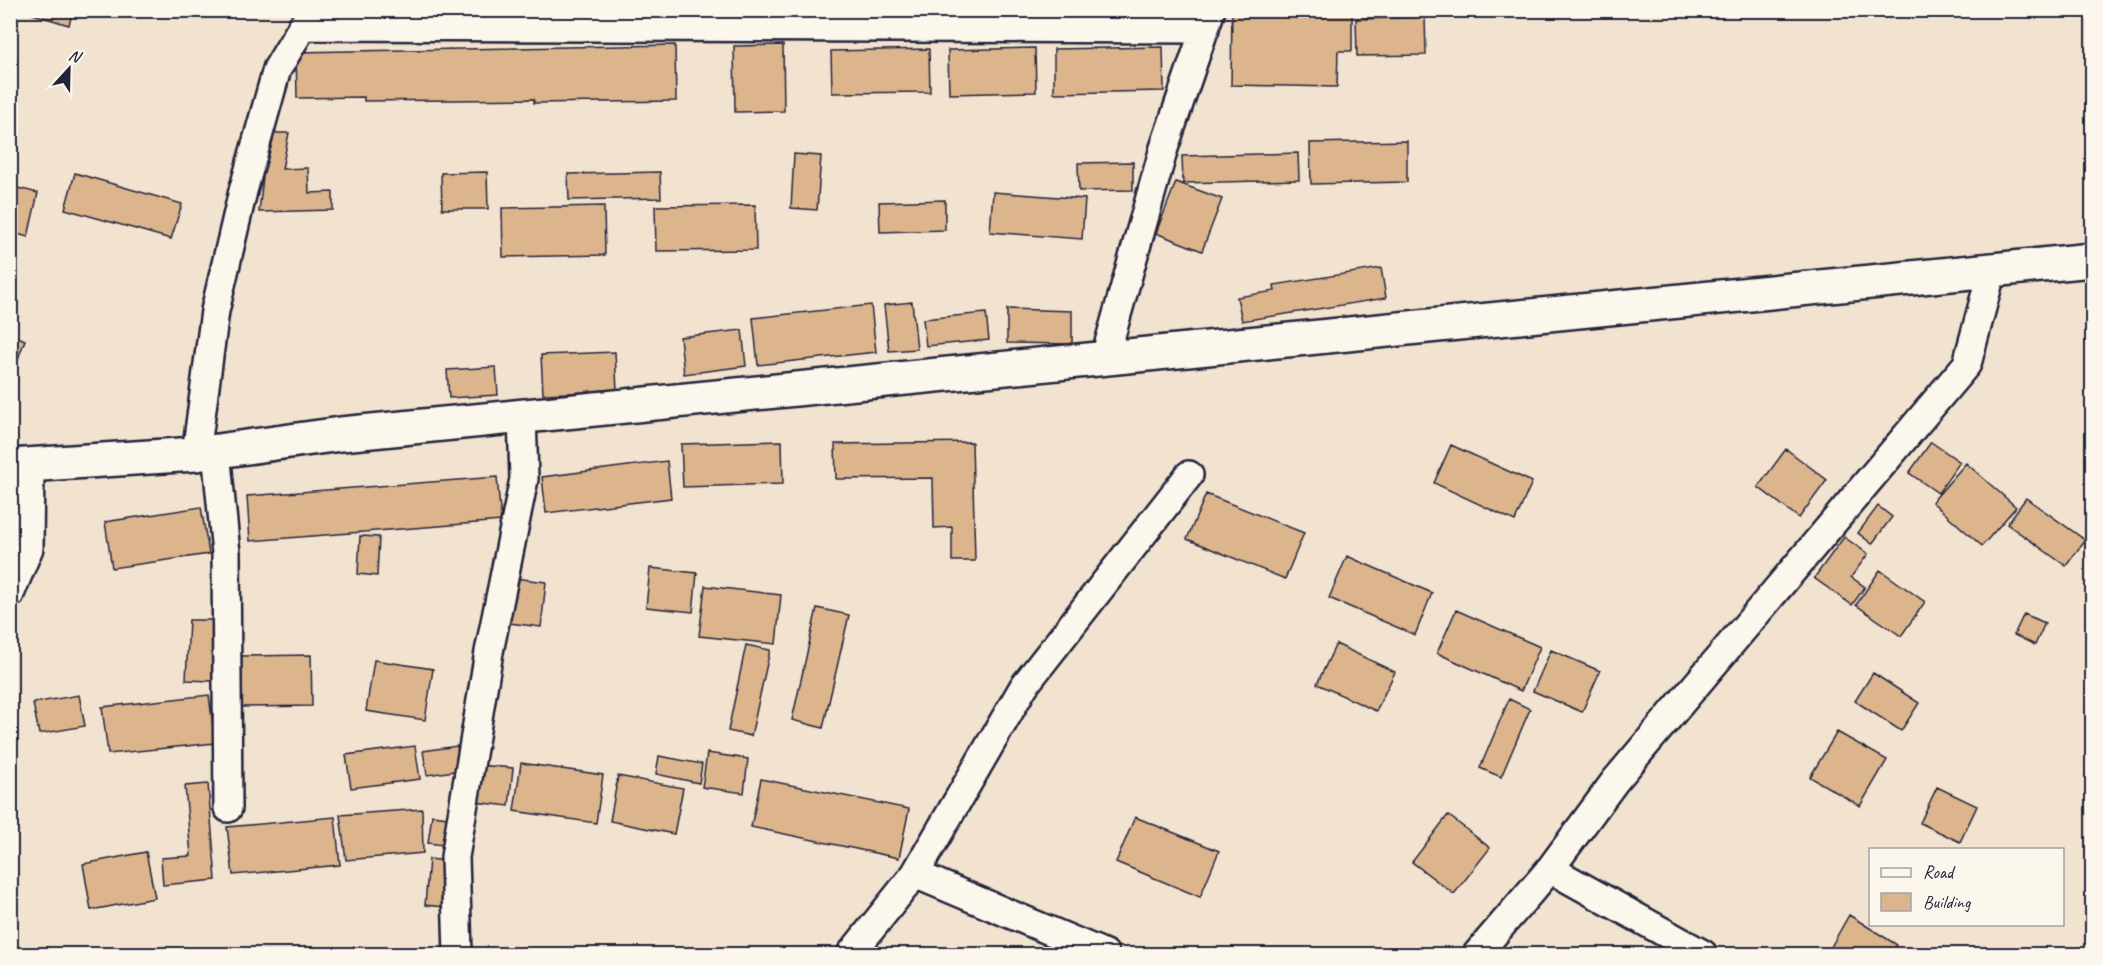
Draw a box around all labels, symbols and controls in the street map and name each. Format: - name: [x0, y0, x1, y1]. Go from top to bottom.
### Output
- north arrow: [39, 39, 99, 99]
- text: N: [66, 45, 85, 68]
- legend: [1869, 848, 2064, 926]
- text: Road: [1923, 861, 1956, 883]
- text: Building: [1923, 891, 1972, 913]

